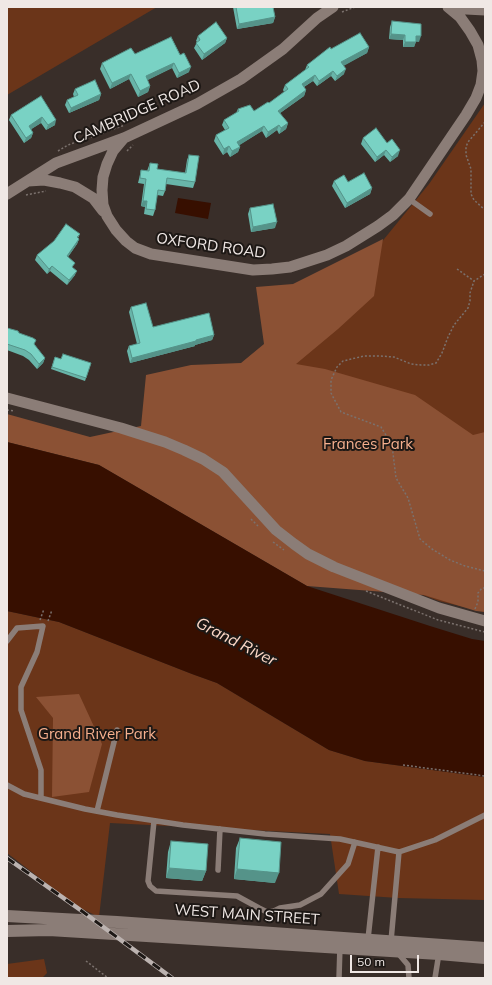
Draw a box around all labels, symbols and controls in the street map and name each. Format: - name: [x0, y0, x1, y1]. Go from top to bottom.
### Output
- street label: CAMBRIDGE ROAD: [71, 76, 203, 148]
- street label: OXFORD ROAD: [155, 229, 267, 263]
- park label: Frances Park: [323, 435, 413, 453]
- water label: Grand River: [192, 613, 280, 671]
- park label: Grand River Park: [38, 725, 156, 743]
- street label: WEST MAIN STREET: [174, 901, 320, 929]
- scale bar: [352, 947, 421, 973]
- text: 50 m: [357, 954, 385, 969]

